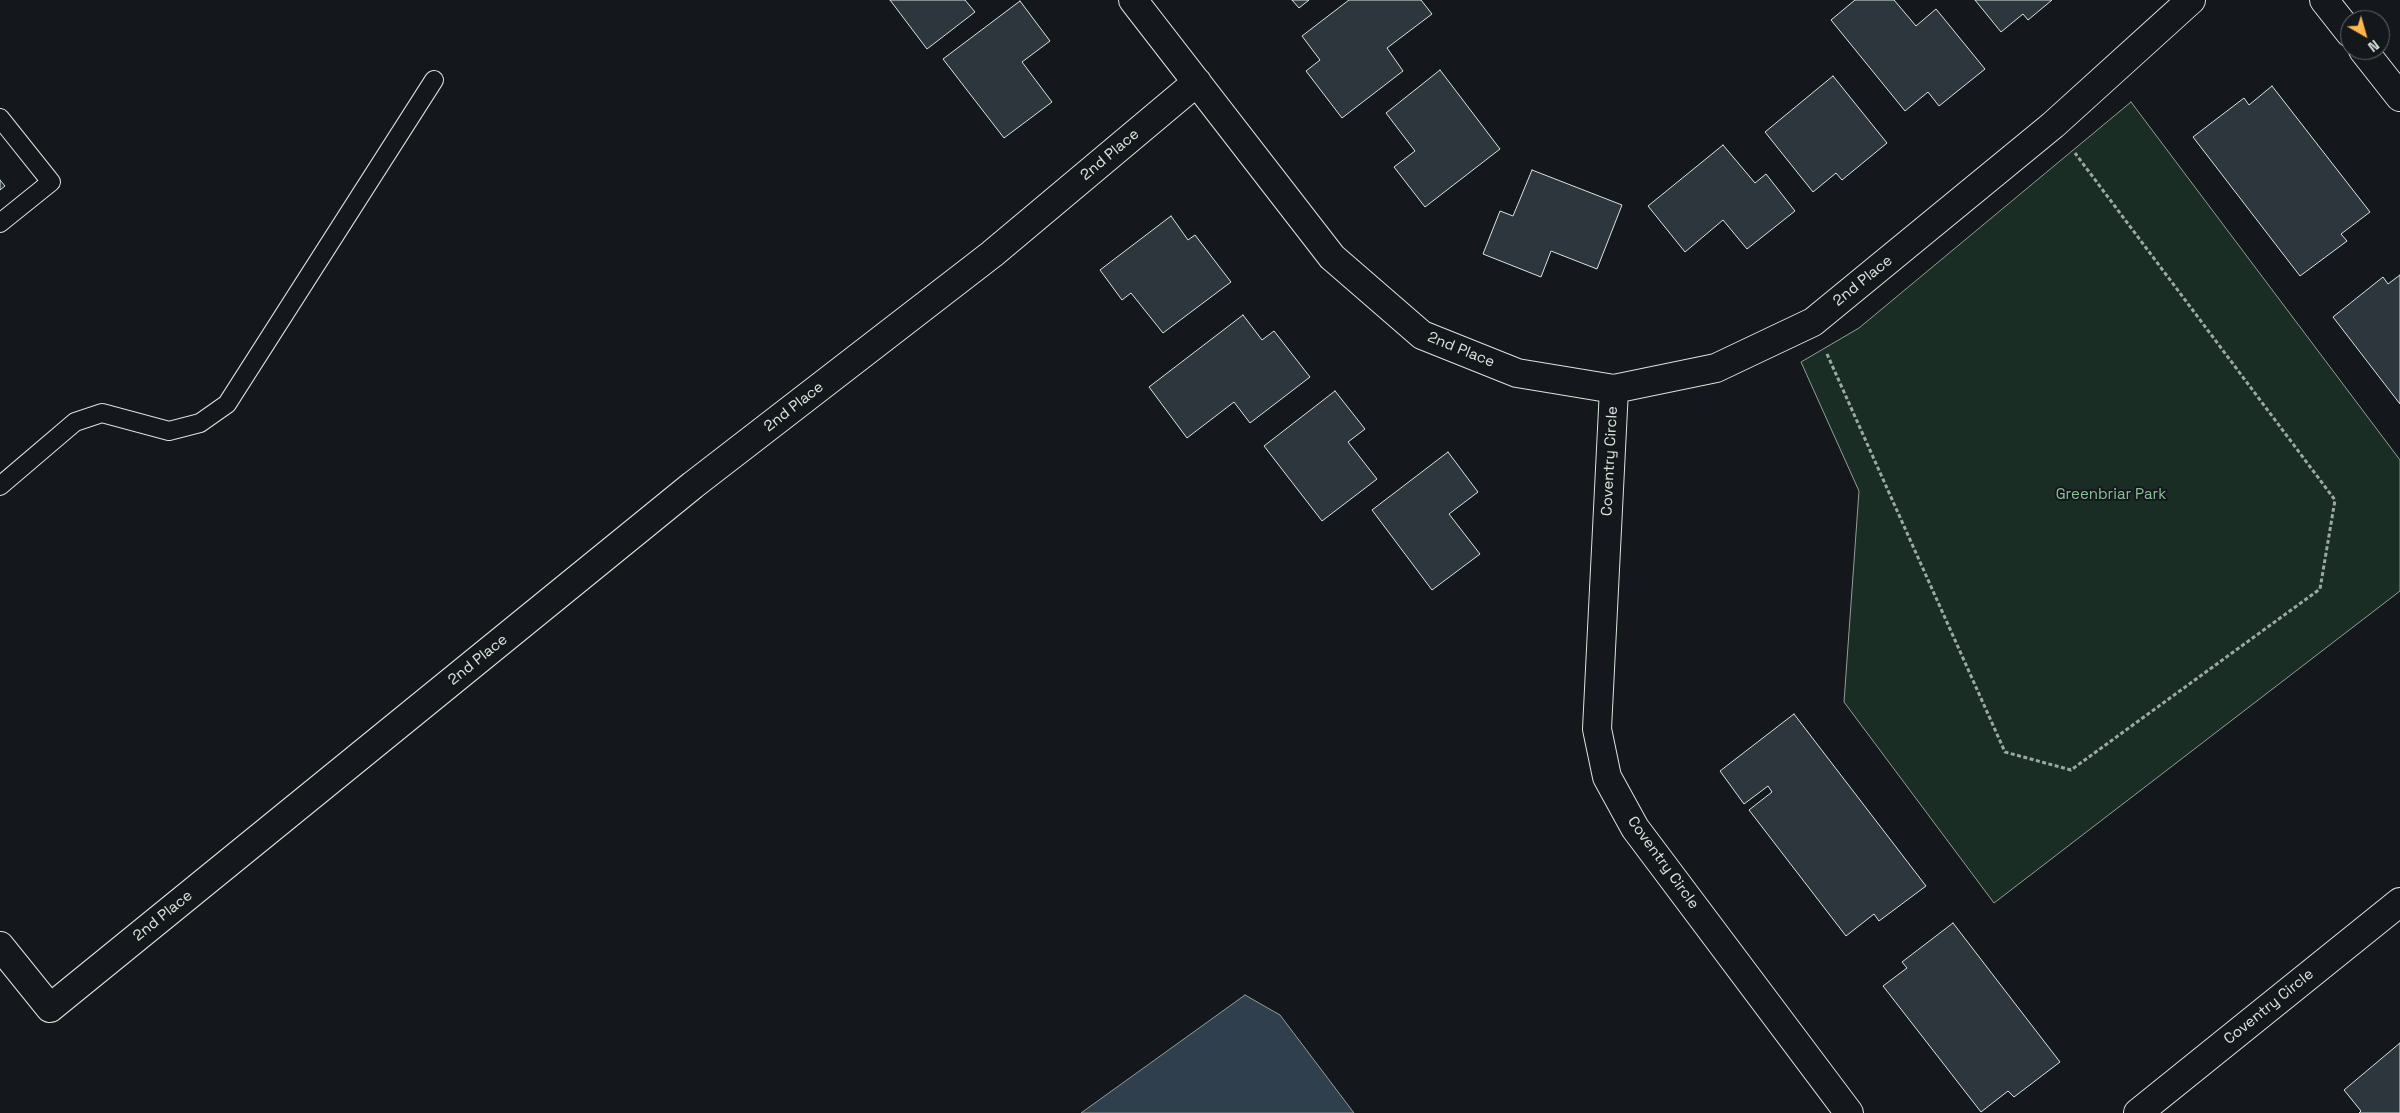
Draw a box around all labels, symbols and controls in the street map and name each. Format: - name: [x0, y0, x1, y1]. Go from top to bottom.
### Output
- north arrow: [2340, 10, 2390, 60]
- text: N: [2364, 36, 2383, 56]
- street label: 2nd Place: [1077, 125, 1143, 185]
- street label: 2nd Place: [1830, 252, 1896, 310]
- street label: 2nd Place: [1425, 328, 1497, 372]
- street label: 2nd Place: [761, 378, 827, 436]
- street label: Coventry Circle: [1598, 406, 1622, 516]
- park label: Greenbriar Park: [2056, 486, 2166, 504]
- street label: 2nd Place: [445, 631, 511, 689]
- street label: Coventry Circle: [1623, 813, 1703, 913]
- street label: 2nd Place: [130, 887, 196, 945]
- street label: Coventry Circle: [2221, 965, 2317, 1049]

